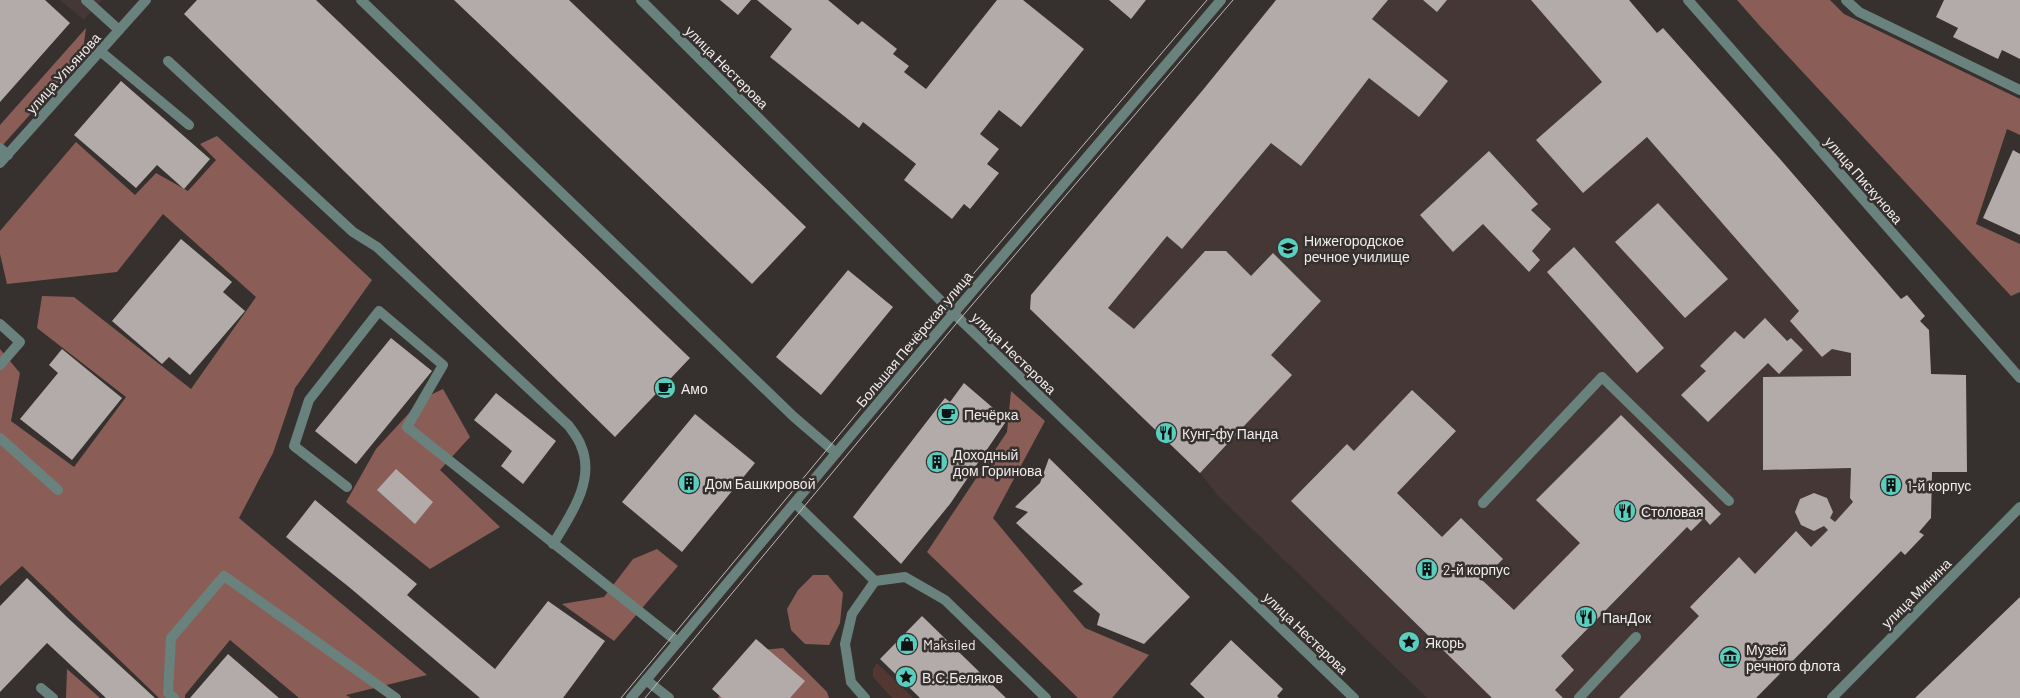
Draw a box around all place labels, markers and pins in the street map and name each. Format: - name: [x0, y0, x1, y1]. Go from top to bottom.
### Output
- place label: Нижегородское речное училище: [1304, 232, 1410, 265]
- school or university icon: Нижегородское речное училище: [1276, 236, 1300, 260]
- cafe icon: Амо: [653, 376, 677, 400]
- place label: Амо: [681, 380, 708, 397]
- cafe icon: Печёрка: [936, 402, 960, 426]
- place label: Печёрка: [964, 406, 1019, 423]
- restaurant icon: Кунг-фу Панда: [1154, 421, 1178, 445]
- place label: Кунг-фу Панда: [1182, 425, 1278, 442]
- place label: Доходный дом Горинова: [953, 446, 1042, 479]
- building icon: Доходный дом Горинова: [925, 450, 949, 474]
- building icon: Дом Башкировой: [677, 471, 701, 495]
- building icon: 1-й корпус: [1879, 473, 1903, 497]
- place label: Дом Башкировой: [705, 475, 815, 492]
- place label: 1-й корпус: [1907, 477, 1971, 494]
- restaurant icon: Столовая: [1613, 499, 1637, 523]
- place label: Столовая: [1641, 503, 1704, 520]
- building icon: 2-й корпус: [1415, 557, 1439, 581]
- place label: 2-й корпус: [1443, 561, 1510, 578]
- restaurant icon: ПанДок: [1574, 605, 1598, 629]
- place label: ПанДок: [1602, 609, 1652, 626]
- place icon: Якорь: [1397, 630, 1421, 654]
- shop icon: Maksiled: [895, 632, 919, 656]
- place label: Якорь: [1425, 634, 1464, 651]
- place label: Maksiled: [923, 636, 976, 653]
- place label: Музей речного флота: [1746, 641, 1841, 674]
- museum icon: Музей речного флота: [1718, 645, 1742, 669]
- place icon: В.С.Беляков: [894, 665, 918, 689]
- place label: В.С.Беляков: [922, 669, 1003, 686]

